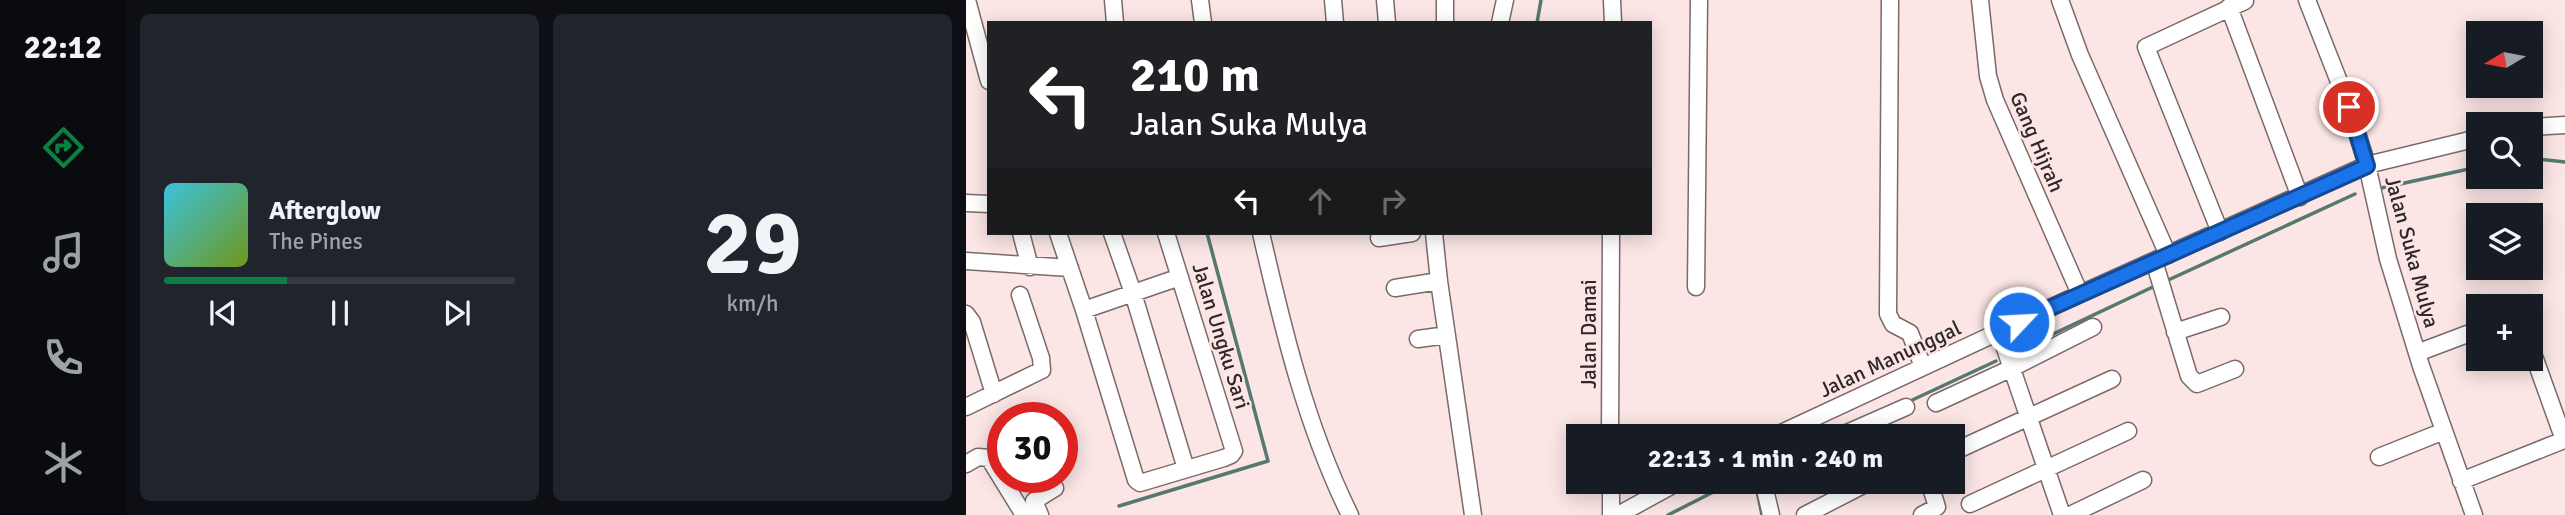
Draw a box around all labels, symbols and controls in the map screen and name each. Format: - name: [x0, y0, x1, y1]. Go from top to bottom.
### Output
- north arrow: [2466, 21, 2543, 98]
- map controls: [2466, 21, 2543, 371]
- text: 22:12: [24, 28, 102, 67]
- text: 210 m: [1130, 45, 1260, 105]
- icon: left: [1015, 49, 1106, 140]
- pin: [2319, 77, 2379, 137]
- street label: Gang Hijrah: [2004, 88, 2070, 196]
- icon: arrive: [2330, 88, 2368, 126]
- text: Jalan Suka Mulya: [1130, 105, 1368, 144]
- button: search: [2466, 112, 2543, 189]
- icon: directions: [39, 123, 88, 172]
- street label: Jalan Suka Mulya: [2379, 173, 2445, 331]
- icon: left: [1228, 182, 1266, 220]
- icon: ahead: [1301, 182, 1339, 220]
- icon: right: [1374, 182, 1412, 220]
- text: 29: [703, 187, 802, 300]
- text: Afterglow: [269, 195, 381, 227]
- button: layers: [2466, 203, 2543, 280]
- text: The Pines: [269, 227, 363, 256]
- icon: music: [39, 228, 88, 277]
- street label: Jalan Ungku Sari: [1186, 260, 1256, 412]
- street label: Jalan Damai: [1576, 279, 1602, 389]
- position arrow: [1982, 285, 2056, 359]
- text: km/h: [726, 289, 779, 318]
- icon: previous: [204, 294, 242, 332]
- icon: pause: [321, 294, 359, 332]
- icon: next: [438, 294, 476, 332]
- button: +: [2466, 294, 2543, 371]
- street label: Jalan Manunggal: [1815, 315, 1965, 403]
- icon: phone: [39, 333, 88, 382]
- speed limit sign: 30: [987, 402, 1078, 493]
- icon: climate: [39, 438, 88, 487]
- text: 22:13 · 1 min · 240 m: [1648, 443, 1883, 475]

